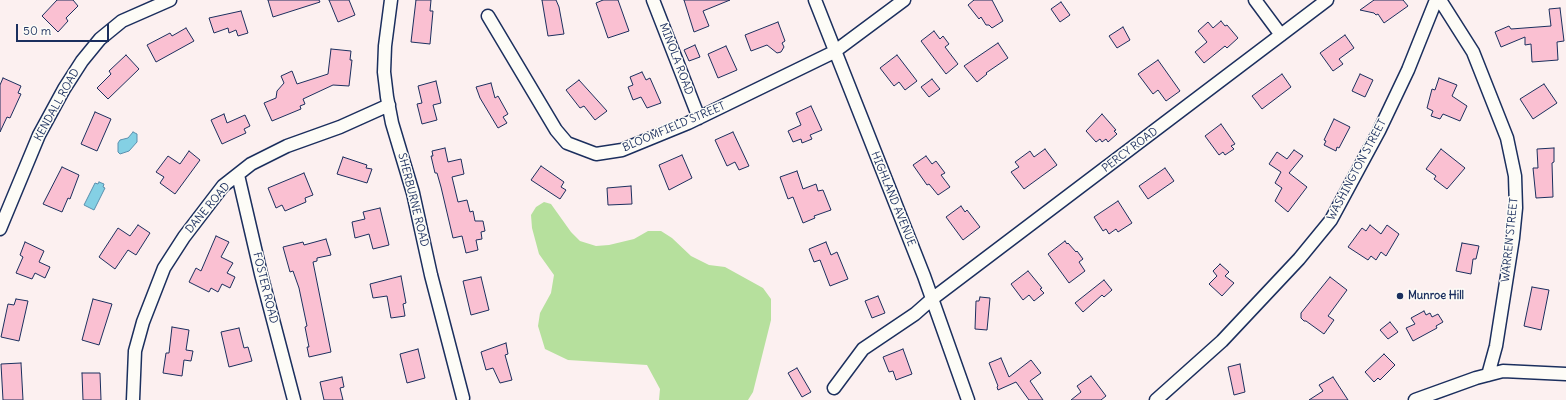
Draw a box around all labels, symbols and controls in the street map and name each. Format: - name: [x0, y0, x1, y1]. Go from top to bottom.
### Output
- scale bar: [18, 16, 111, 42]
- street label: MINOLA ROAD: [656, 21, 696, 97]
- text: 50 m: [23, 23, 51, 38]
- street label: KENDALL ROAD: [32, 67, 82, 143]
- street label: BLOOMFIELD STREET: [621, 99, 727, 155]
- street label: WASHINGTON STREET: [1325, 117, 1389, 223]
- street label: PERCY ROAD: [1100, 125, 1160, 175]
- street label: HIGHLAND AVENUE: [868, 150, 918, 248]
- street label: SHERBURNE ROAD: [395, 152, 431, 248]
- street label: DANE ROAD: [183, 180, 233, 236]
- street label: WARREN STREET: [1499, 197, 1521, 283]
- street label: FOSTER ROAD: [250, 251, 280, 325]
- place label: Munroe Hill: [1408, 289, 1464, 303]
- marker: Munroe Hill: [1395, 291, 1405, 301]

